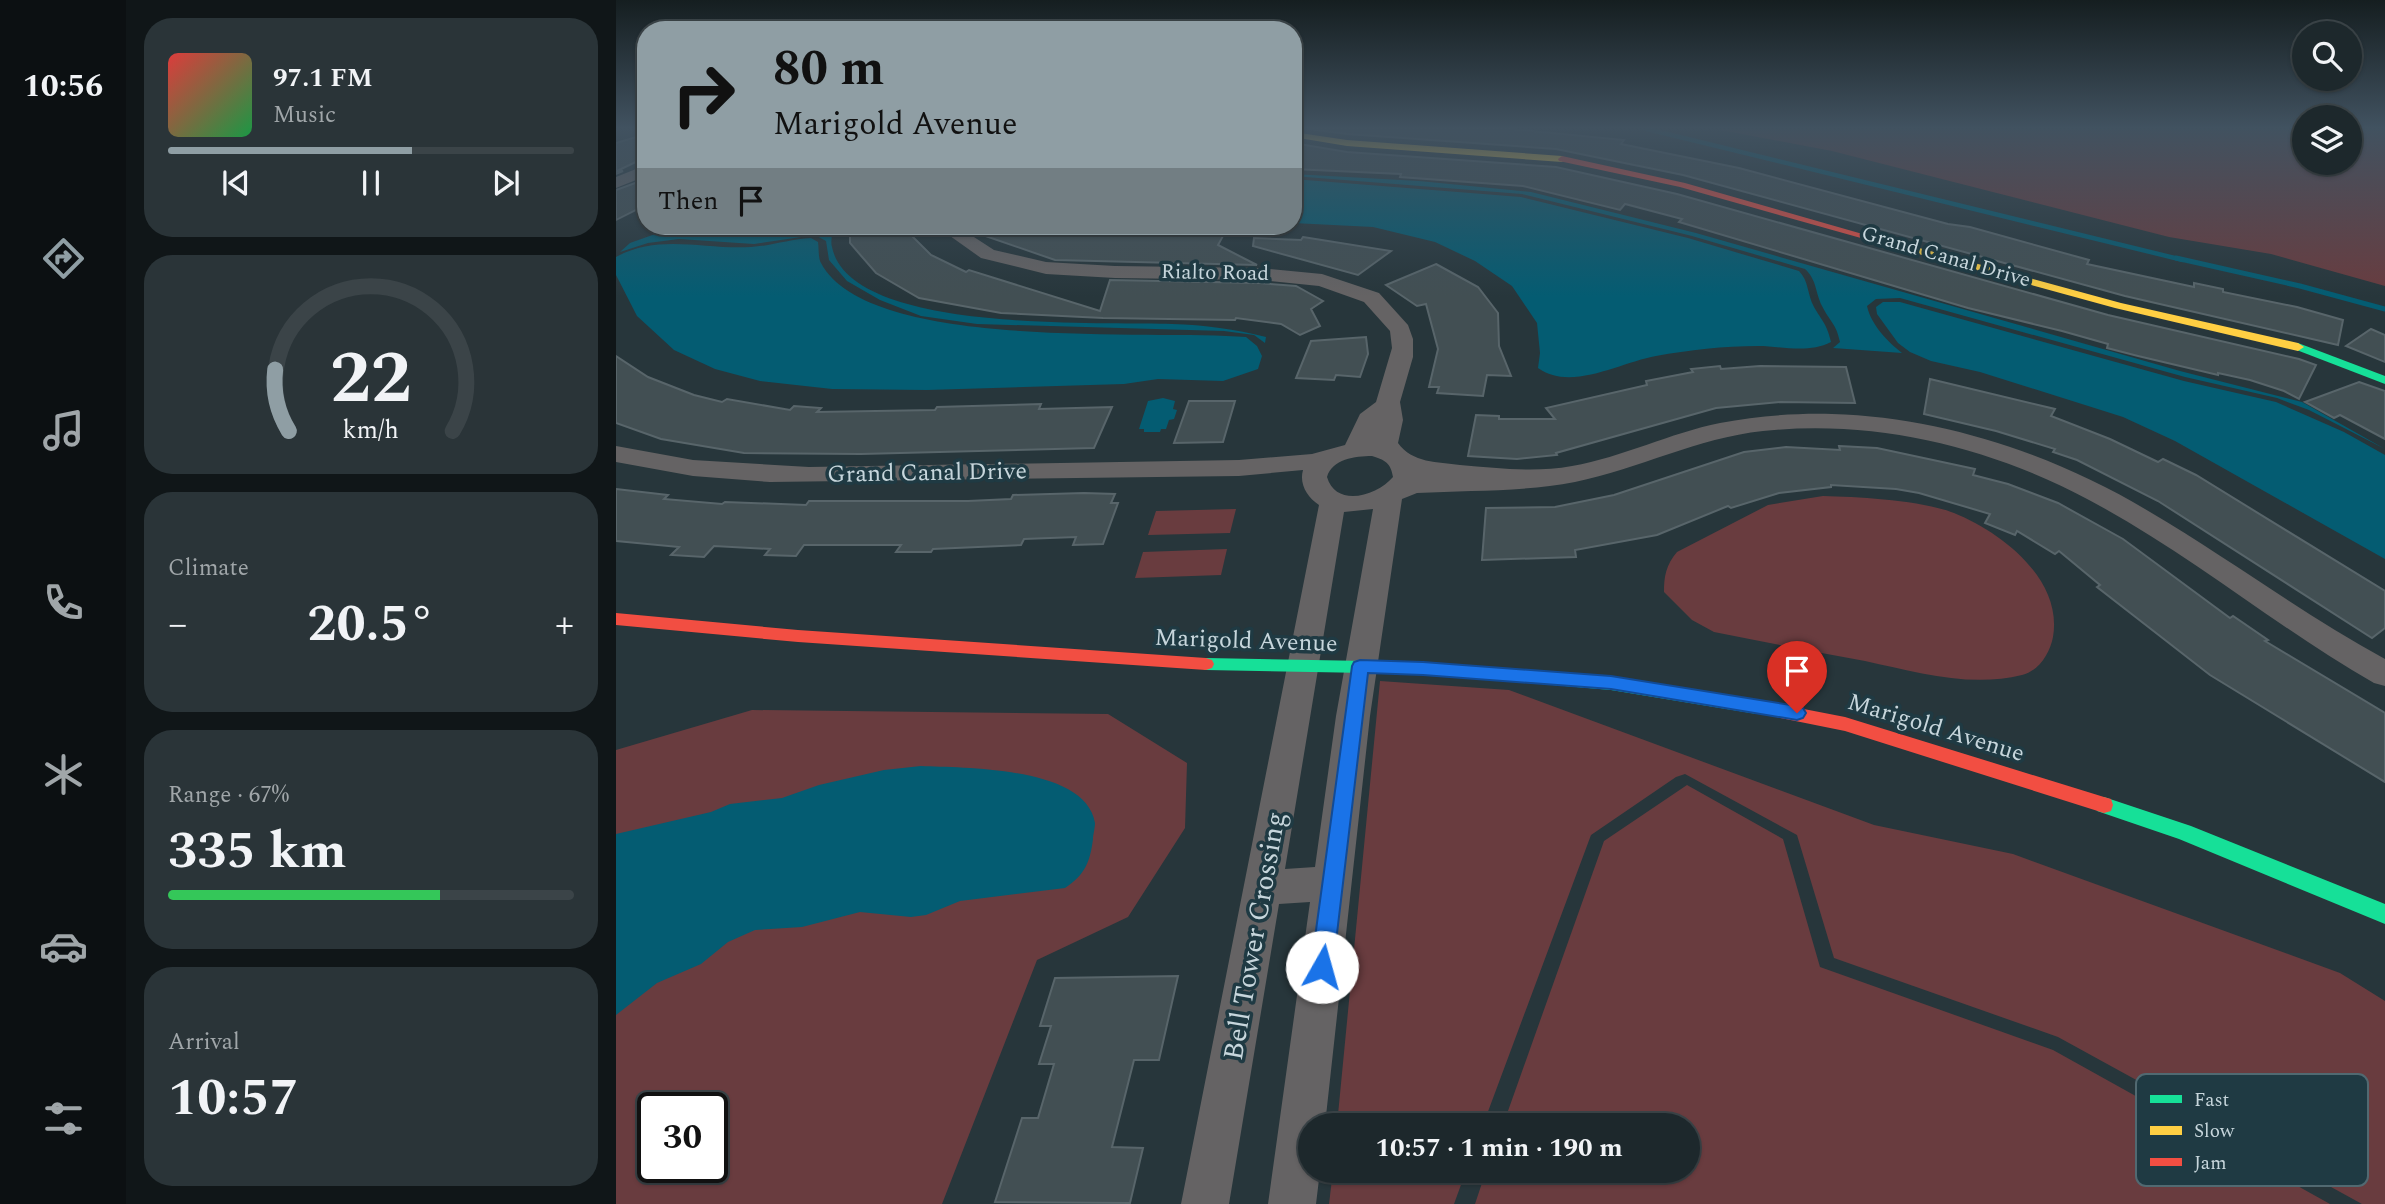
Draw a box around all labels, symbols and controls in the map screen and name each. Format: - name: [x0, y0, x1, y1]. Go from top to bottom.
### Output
- map controls: [2292, 21, 2362, 175]
- button: search: [2292, 21, 2362, 91]
- text: 80 m: [773, 32, 884, 107]
- icon: right: [658, 49, 749, 140]
- text: 97.1 FM: [273, 58, 373, 98]
- text: 10:56: [23, 62, 103, 111]
- text: Music: [273, 98, 336, 133]
- text: Marigold Avenue: [773, 100, 1017, 149]
- button: layers: [2292, 105, 2362, 175]
- icon: previous: [217, 164, 255, 202]
- icon: pause: [352, 164, 390, 202]
- icon: next: [487, 164, 525, 202]
- text: Then: [658, 181, 718, 221]
- icon: arrive: [732, 182, 770, 220]
- street label: Grand Canal Drive: [1858, 218, 2034, 296]
- icon: directions: [39, 234, 88, 283]
- street label: Rialto Road: [1161, 256, 1269, 290]
- text: 22: [330, 324, 412, 435]
- icon: music: [39, 406, 88, 455]
- text: km/h: [343, 412, 399, 450]
- street label: Grand Canal Drive: [827, 453, 1027, 493]
- text: Climate: [168, 551, 249, 586]
- icon: phone: [39, 578, 88, 627]
- text: 20.5°: [307, 585, 435, 664]
- text: −: [168, 596, 187, 654]
- text: +: [555, 596, 574, 654]
- street label: Marigold Avenue: [1154, 620, 1338, 662]
- pin: [1767, 641, 1827, 713]
- icon: arrive: [1778, 652, 1816, 690]
- street label: Marigold Avenue: [1843, 684, 2029, 772]
- icon: climate: [39, 750, 88, 799]
- text: Range · 67%: [168, 778, 289, 813]
- street label: Bell Tower Crossing: [1212, 808, 1298, 1064]
- text: 335 km: [168, 812, 347, 891]
- icon: car: [39, 922, 88, 971]
- position arrow: [1285, 930, 1359, 1004]
- text: Arrival: [168, 1025, 240, 1060]
- text: 10:57: [168, 1059, 299, 1138]
- legend: [2136, 1074, 2368, 1186]
- text: Fast: [2194, 1086, 2230, 1115]
- speed limit sign: 30: [637, 1092, 728, 1183]
- icon: filters: [39, 1094, 88, 1143]
- text: Slow: [2194, 1117, 2235, 1146]
- text: 10:57 · 1 min · 190 m: [1375, 1128, 1623, 1168]
- text: Jam: [2194, 1149, 2226, 1178]

